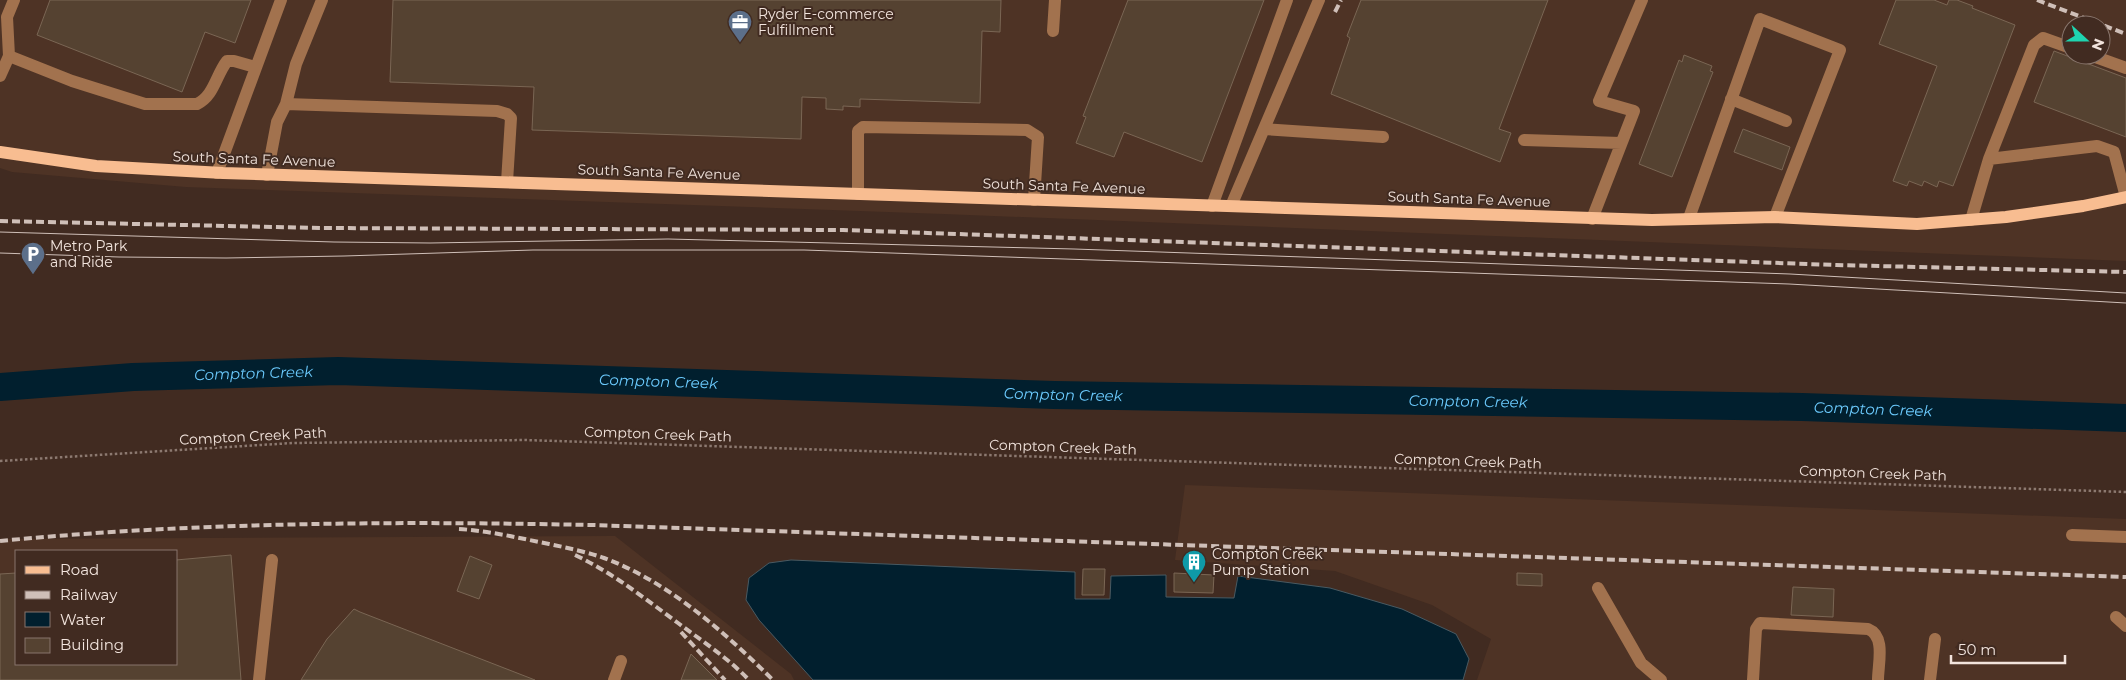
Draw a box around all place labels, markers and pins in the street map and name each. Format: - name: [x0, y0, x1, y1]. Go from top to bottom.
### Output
- place label: Ryder E-commerce Fulfillment: [758, 5, 894, 39]
- office icon: Ryder E-commerce Fulfillment: [727, 9, 753, 43]
- place label: Metro Park and Ride: [50, 237, 128, 271]
- parking icon: Metro Park and Ride: [20, 241, 46, 275]
- place label: Compton Creek Pump Station: [1212, 545, 1323, 579]
- building icon: Compton Creek Pump Station: [1181, 549, 1207, 583]

